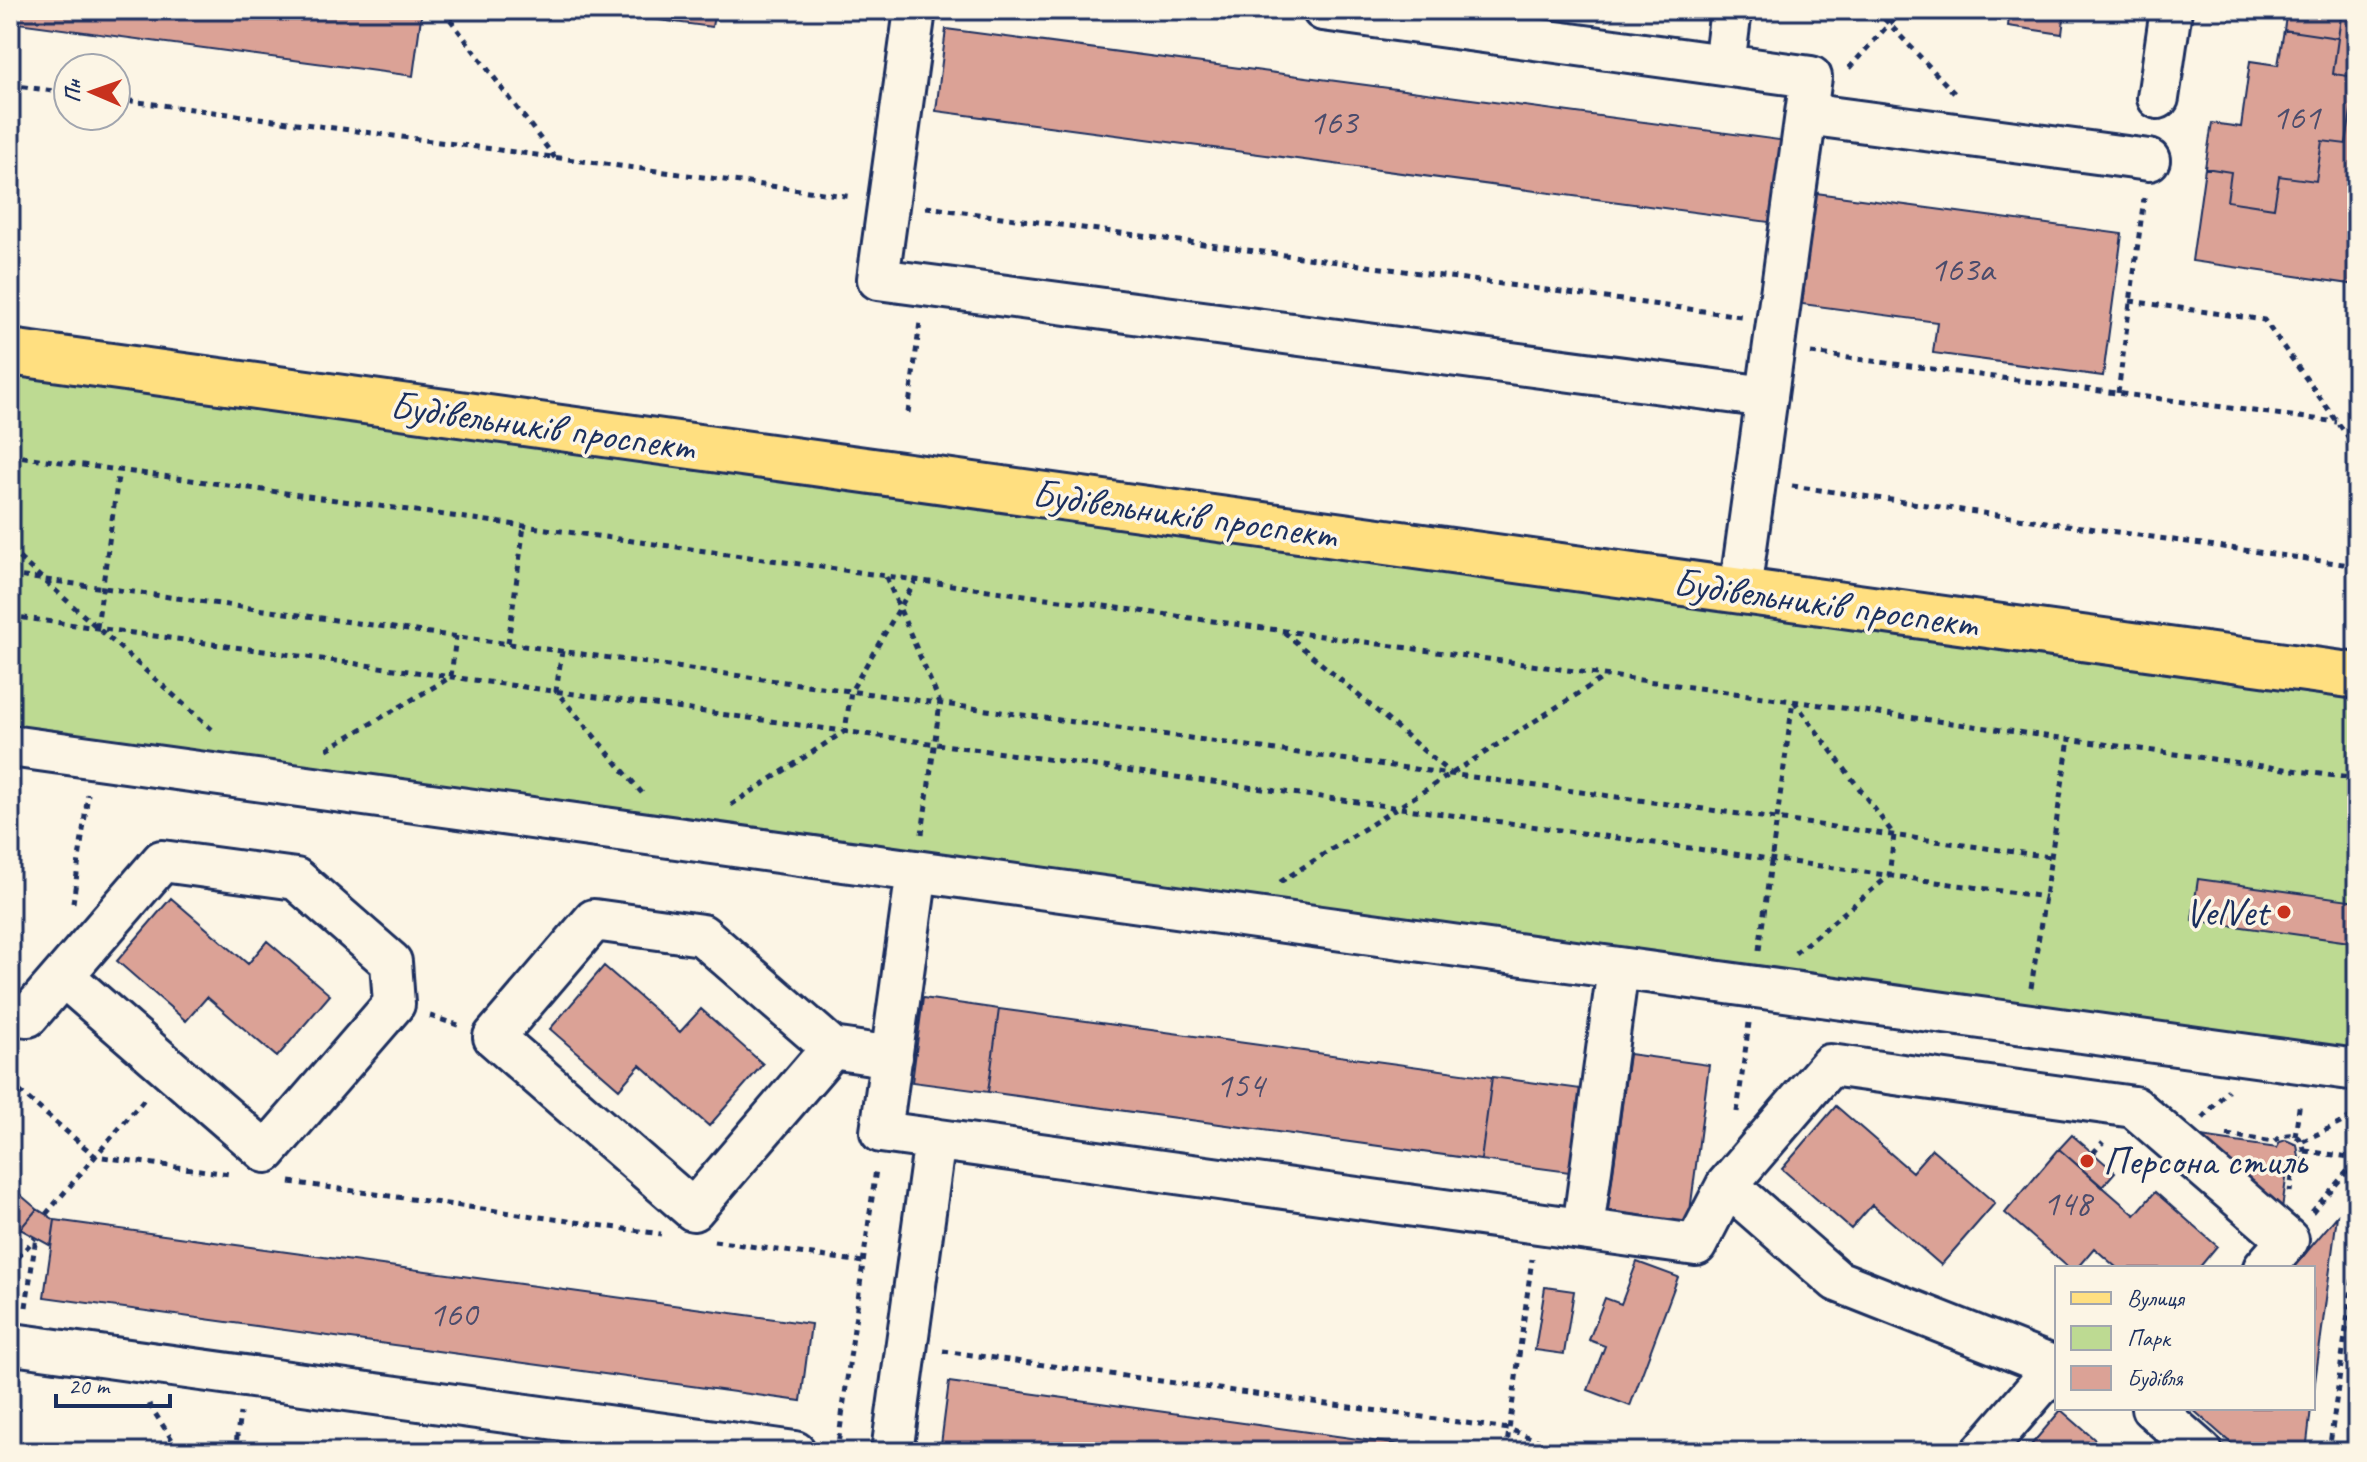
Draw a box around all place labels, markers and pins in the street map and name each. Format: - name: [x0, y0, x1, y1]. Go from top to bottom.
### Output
- place label: VelVet: [2185, 887, 2272, 937]
- marker: VelVet: [2275, 903, 2293, 921]
- place label: Персона стиль: [2103, 1136, 2309, 1186]
- marker: Персона стиль: [2078, 1152, 2096, 1170]

